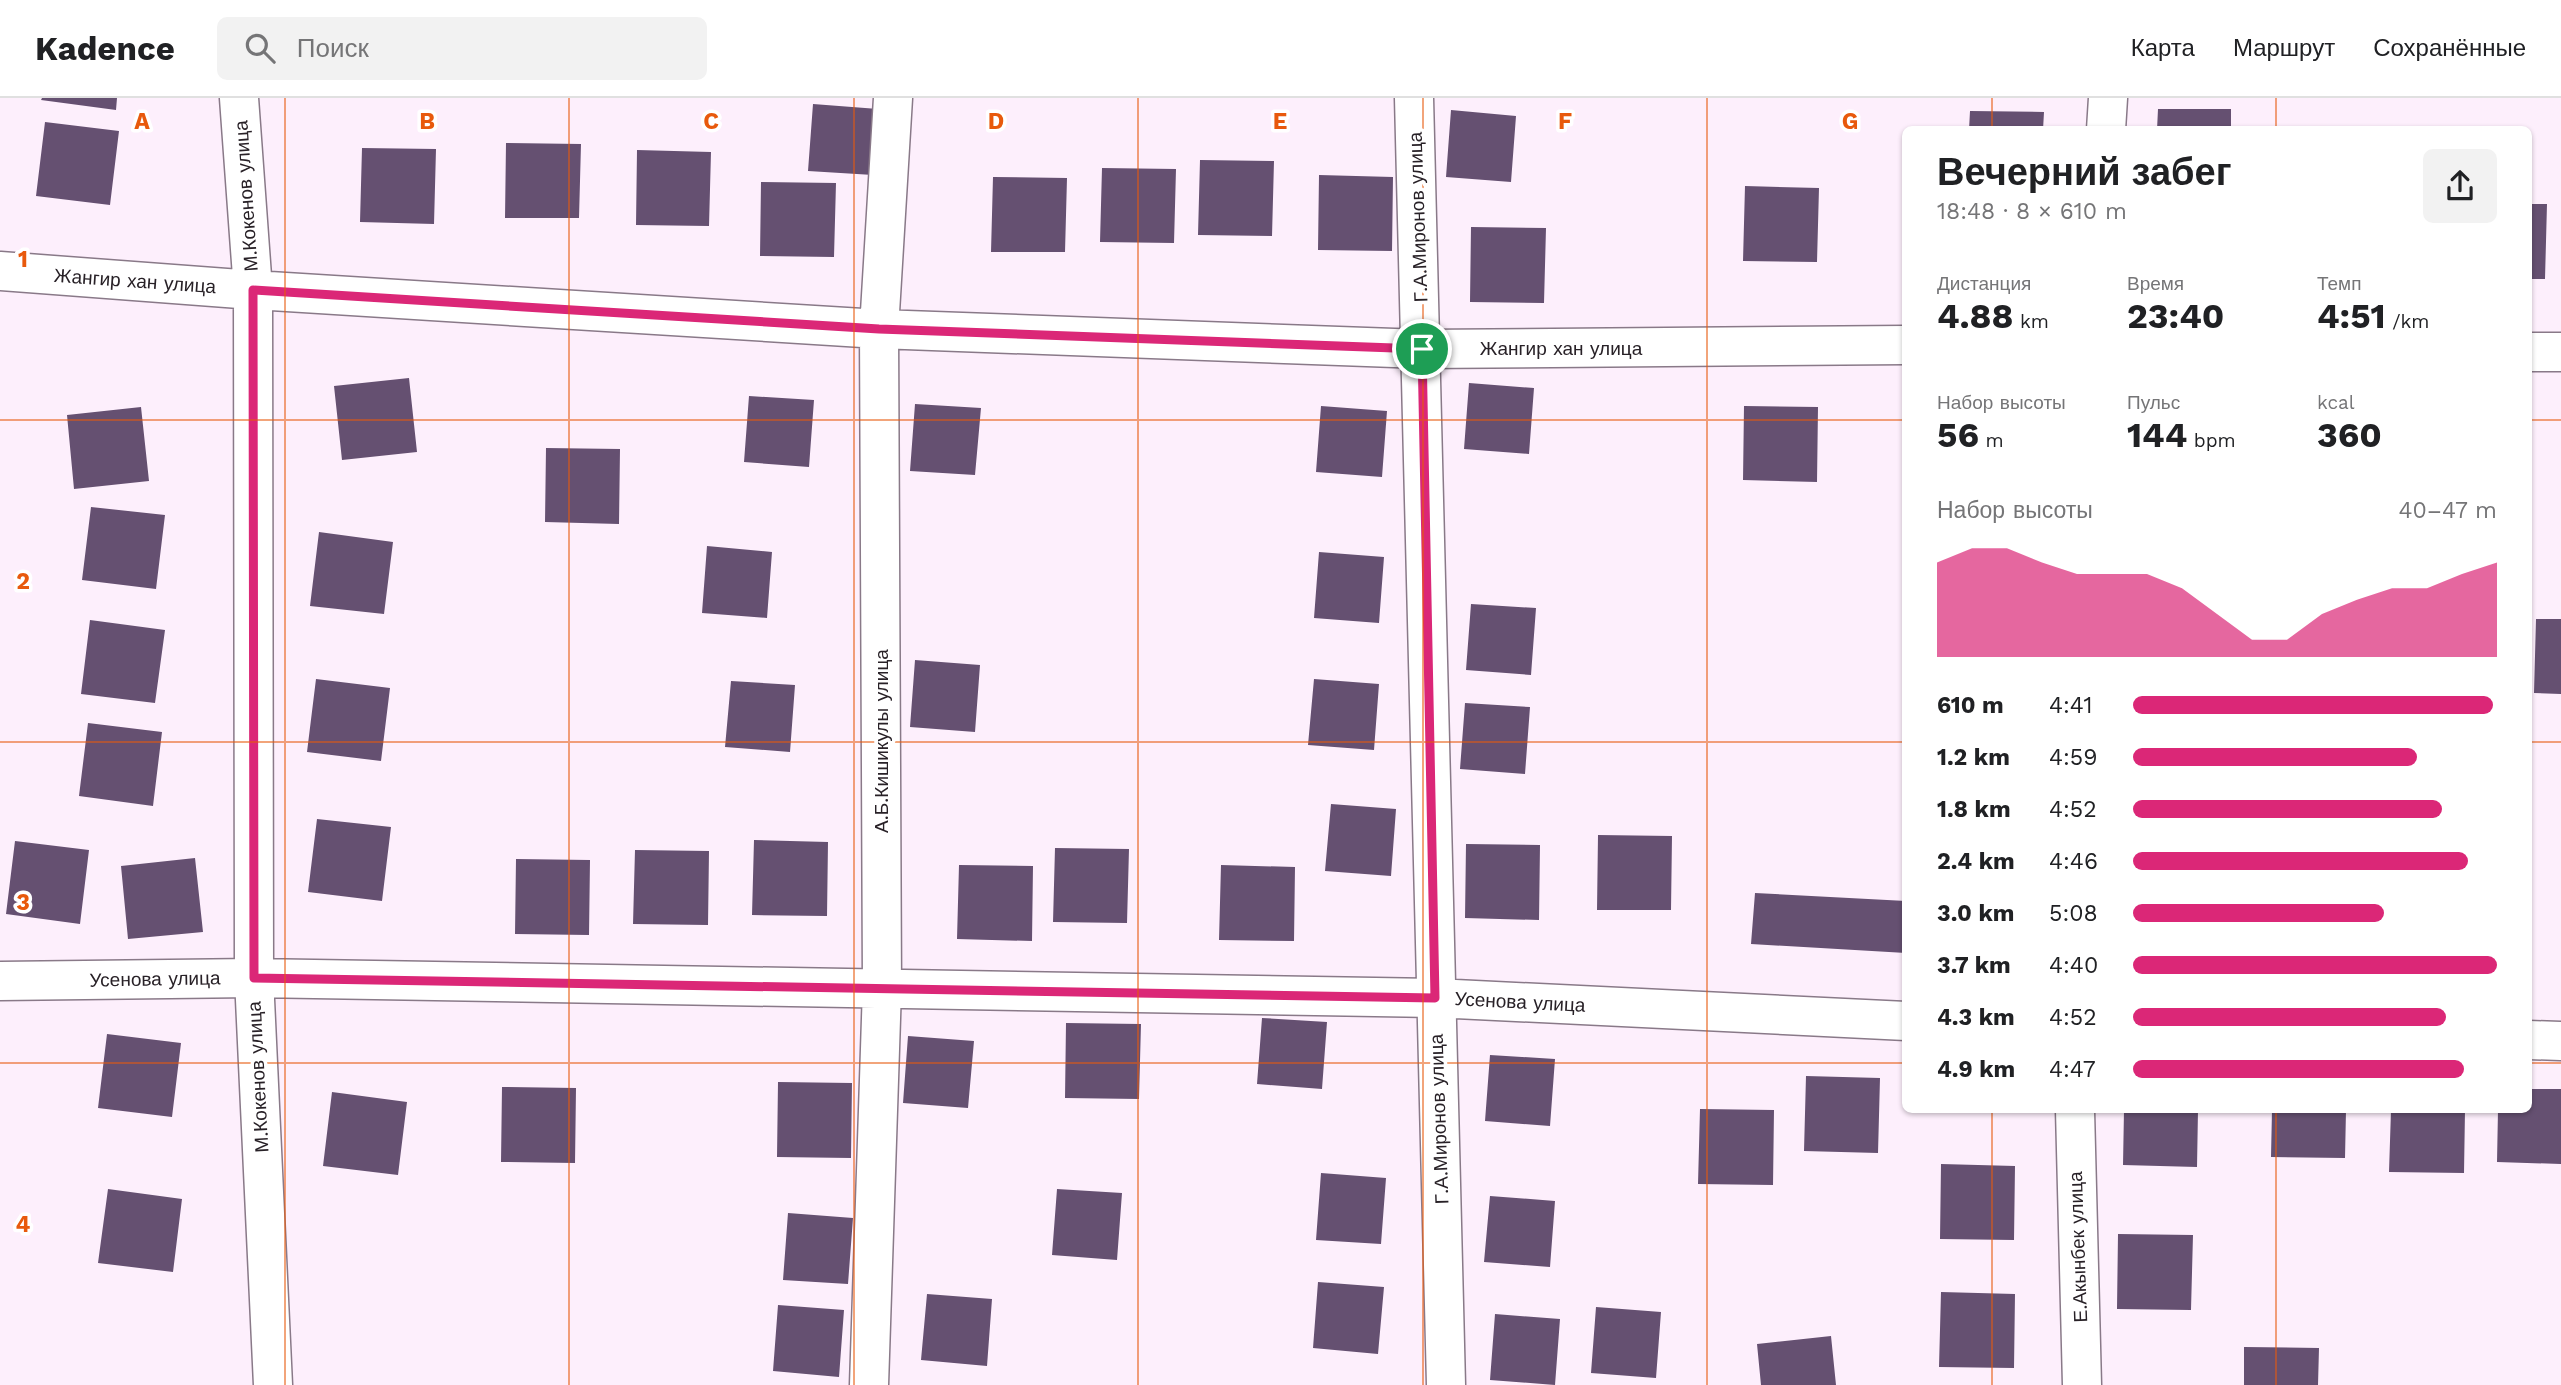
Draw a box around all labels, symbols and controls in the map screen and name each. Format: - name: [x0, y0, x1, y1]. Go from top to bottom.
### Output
- search box: [217, 17, 707, 80]
- text: Kadence: [35, 29, 175, 68]
- icon: search: [241, 29, 279, 67]
- text: Поиск: [297, 33, 369, 63]
- text: Карта: [2131, 34, 2195, 62]
- text: Маршрут: [2233, 34, 2335, 62]
- text: Сохранённые: [2373, 34, 2526, 62]
- text: A: [134, 108, 150, 135]
- text: B: [419, 108, 435, 135]
- text: C: [703, 108, 719, 135]
- text: D: [988, 108, 1004, 135]
- text: E: [1273, 108, 1287, 135]
- text: F: [1558, 108, 1572, 135]
- text: G: [1842, 108, 1858, 135]
- street label: М.Кокенов улица: [229, 119, 263, 272]
- street label: Г.А.Миронов улица: [1404, 131, 1432, 303]
- button: share: [2423, 149, 2497, 223]
- text: Вечерний забег: [1937, 150, 2232, 194]
- text: 18:48 · 8 × 610 m: [1937, 198, 2127, 225]
- text: 1: [18, 246, 28, 273]
- street label: Жангир хан улица: [53, 264, 217, 298]
- text: Дистанция: [1937, 272, 2031, 295]
- text: Время: [2127, 272, 2184, 295]
- text: Темп: [2317, 272, 2361, 295]
- text: 4.88: [1937, 295, 2014, 337]
- text: 23:40: [2127, 295, 2224, 337]
- text: 4:51: [2317, 295, 2386, 337]
- text: km: [2014, 310, 2049, 333]
- text: /km: [2386, 310, 2429, 333]
- pin: [1392, 319, 1452, 379]
- icon: arrive: [1403, 330, 1441, 368]
- street label: Жангир хан улица: [1480, 337, 1643, 360]
- text: Набор высоты: [1937, 391, 2066, 414]
- text: Пульс: [2127, 391, 2180, 414]
- text: kcal: [2317, 391, 2355, 414]
- text: 56: [1937, 414, 1979, 456]
- text: 144: [2127, 414, 2187, 456]
- text: 360: [2317, 414, 2382, 456]
- text: m: [1979, 429, 2004, 452]
- text: bpm: [2187, 429, 2236, 452]
- text: Набор высоты: [1937, 497, 2093, 524]
- text: 40–47 m: [2398, 497, 2497, 524]
- text: 2: [16, 568, 30, 595]
- street label: А.Б.Кишикулы улица: [870, 649, 893, 833]
- text: 610 m: [1937, 692, 2004, 719]
- text: 4:41: [2049, 692, 2093, 719]
- text: 1.2 km: [1937, 744, 2010, 771]
- text: 4:59: [2049, 744, 2097, 771]
- text: 1.8 km: [1937, 796, 2011, 823]
- text: 4:52: [2049, 796, 2097, 823]
- text: 2.4 km: [1937, 848, 2015, 875]
- text: 4:46: [2049, 848, 2098, 875]
- text: 3: [16, 889, 30, 916]
- text: 3.0 km: [1937, 900, 2014, 927]
- text: 5:08: [2049, 900, 2098, 927]
- text: 3.7 km: [1937, 952, 2011, 979]
- text: 4:40: [2049, 952, 2098, 979]
- street label: Усенова улица: [89, 966, 221, 992]
- street label: Усенова улица: [1454, 987, 1586, 1017]
- street label: М.Кокенов улица: [243, 1000, 273, 1153]
- text: 4.3 km: [1937, 1004, 2015, 1031]
- text: 4:52: [2049, 1004, 2097, 1031]
- street label: Г.А.Миронов улица: [1425, 1033, 1453, 1205]
- text: 4.9 km: [1937, 1056, 2015, 1083]
- text: 4:47: [2049, 1056, 2096, 1083]
- street label: Е.Акынбек улица: [2064, 1171, 2092, 1323]
- text: 4: [16, 1211, 31, 1238]

